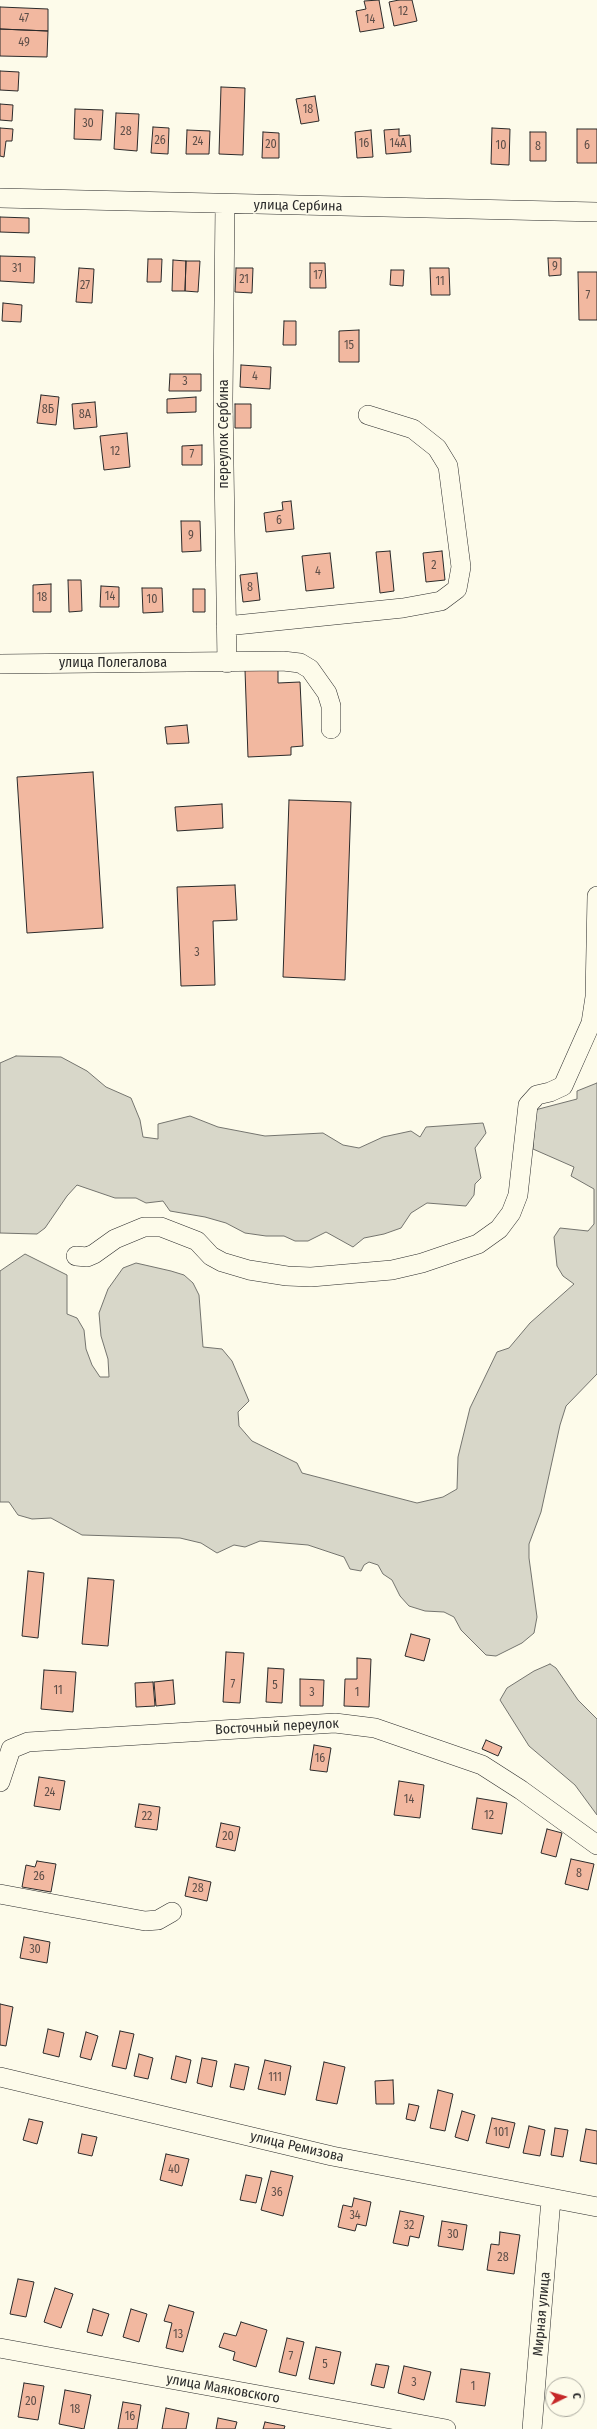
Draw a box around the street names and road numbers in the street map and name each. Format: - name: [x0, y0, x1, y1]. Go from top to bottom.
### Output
- street label: улица Сербина: [254, 197, 342, 215]
- street label: переулок Сербина: [216, 379, 232, 489]
- street label: улица Полегалова: [59, 655, 167, 671]
- street label: Восточный переулок: [215, 1715, 339, 1739]
- street label: улица Ремизова: [249, 2128, 345, 2166]
- street label: Мирная улица: [530, 2271, 554, 2357]
- street label: улица Маяковского: [165, 2371, 281, 2407]

